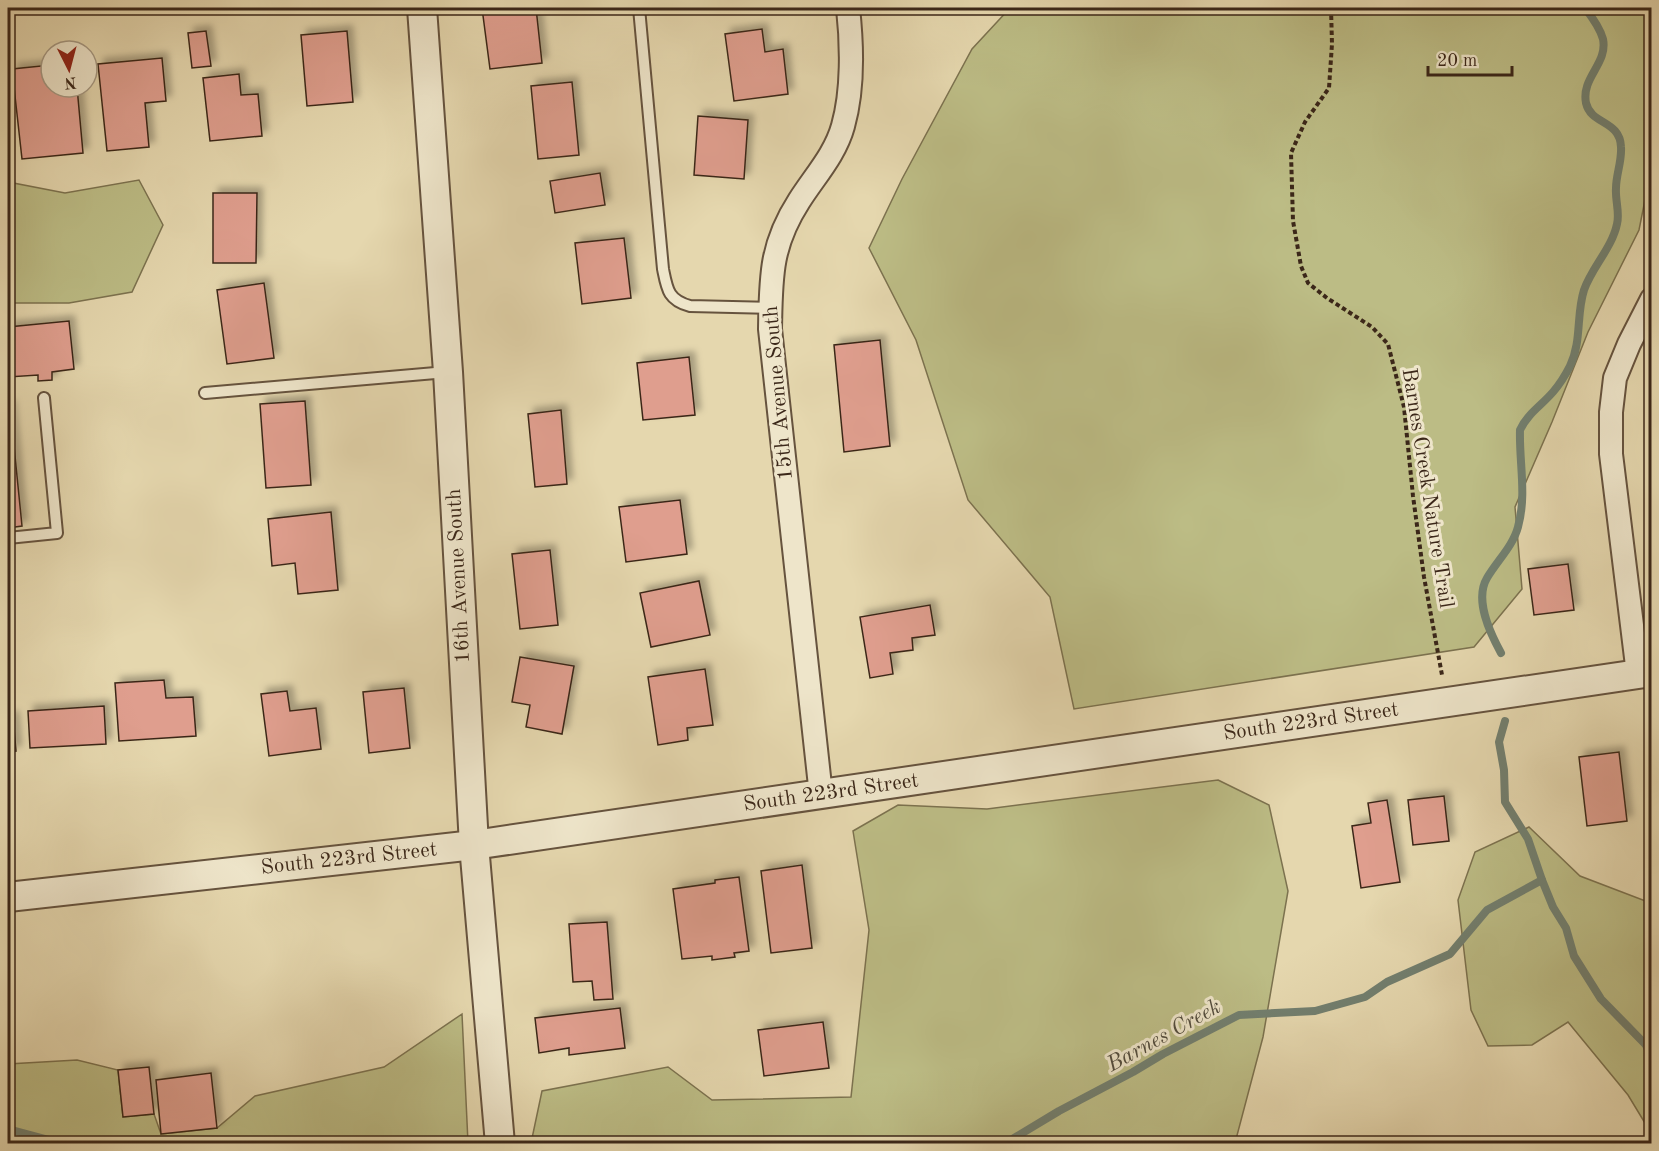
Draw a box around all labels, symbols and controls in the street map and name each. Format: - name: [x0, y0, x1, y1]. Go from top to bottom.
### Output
- north arrow: [39, 39, 99, 99]
- scale bar: [1428, 39, 1512, 77]
- text: 20 m: [1437, 52, 1477, 70]
- text: N: [63, 73, 77, 91]
- street label: 15th Avenue South: [761, 305, 797, 481]
- street label: Barnes Creek Nature Trail: [1398, 366, 1456, 610]
- street label: 16th Avenue South: [444, 488, 474, 664]
- street label: South 223rd Street: [1222, 699, 1400, 745]
- street label: South 223rd Street: [742, 770, 920, 816]
- street label: South 223rd Street: [260, 839, 438, 879]
- water label: Barnes Creek: [1102, 996, 1225, 1077]

